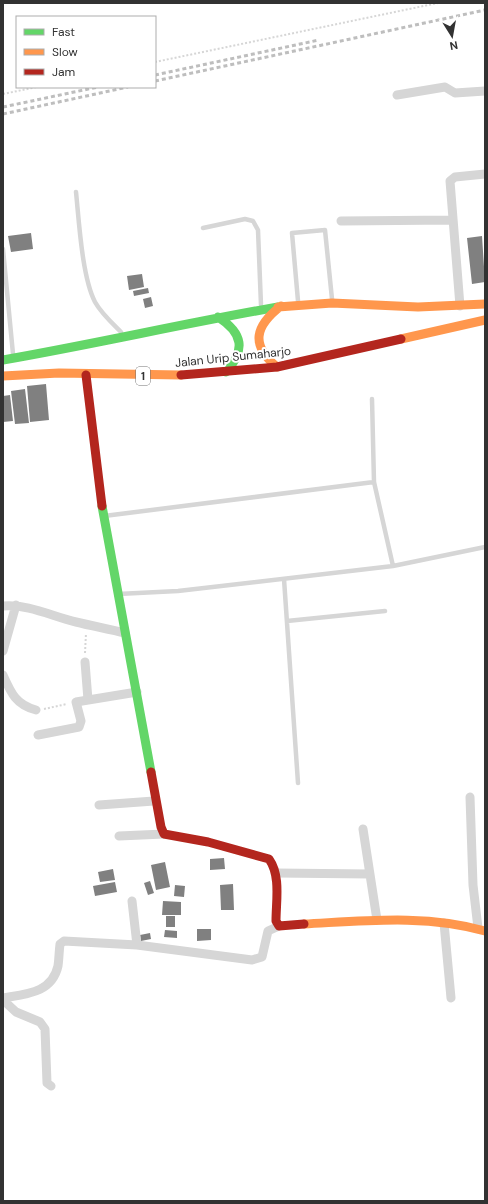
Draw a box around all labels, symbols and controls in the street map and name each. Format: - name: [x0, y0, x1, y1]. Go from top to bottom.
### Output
- legend: [16, 16, 156, 88]
- north arrow: [432, 16, 472, 56]
- text: Fast: [52, 24, 75, 40]
- text: N: [449, 38, 459, 53]
- text: Slow: [52, 44, 78, 60]
- text: Jam: [52, 64, 75, 80]
- street label: Jalan Urip Sumaharjo: [174, 343, 292, 371]
- road number: 1: [136, 367, 150, 385]

